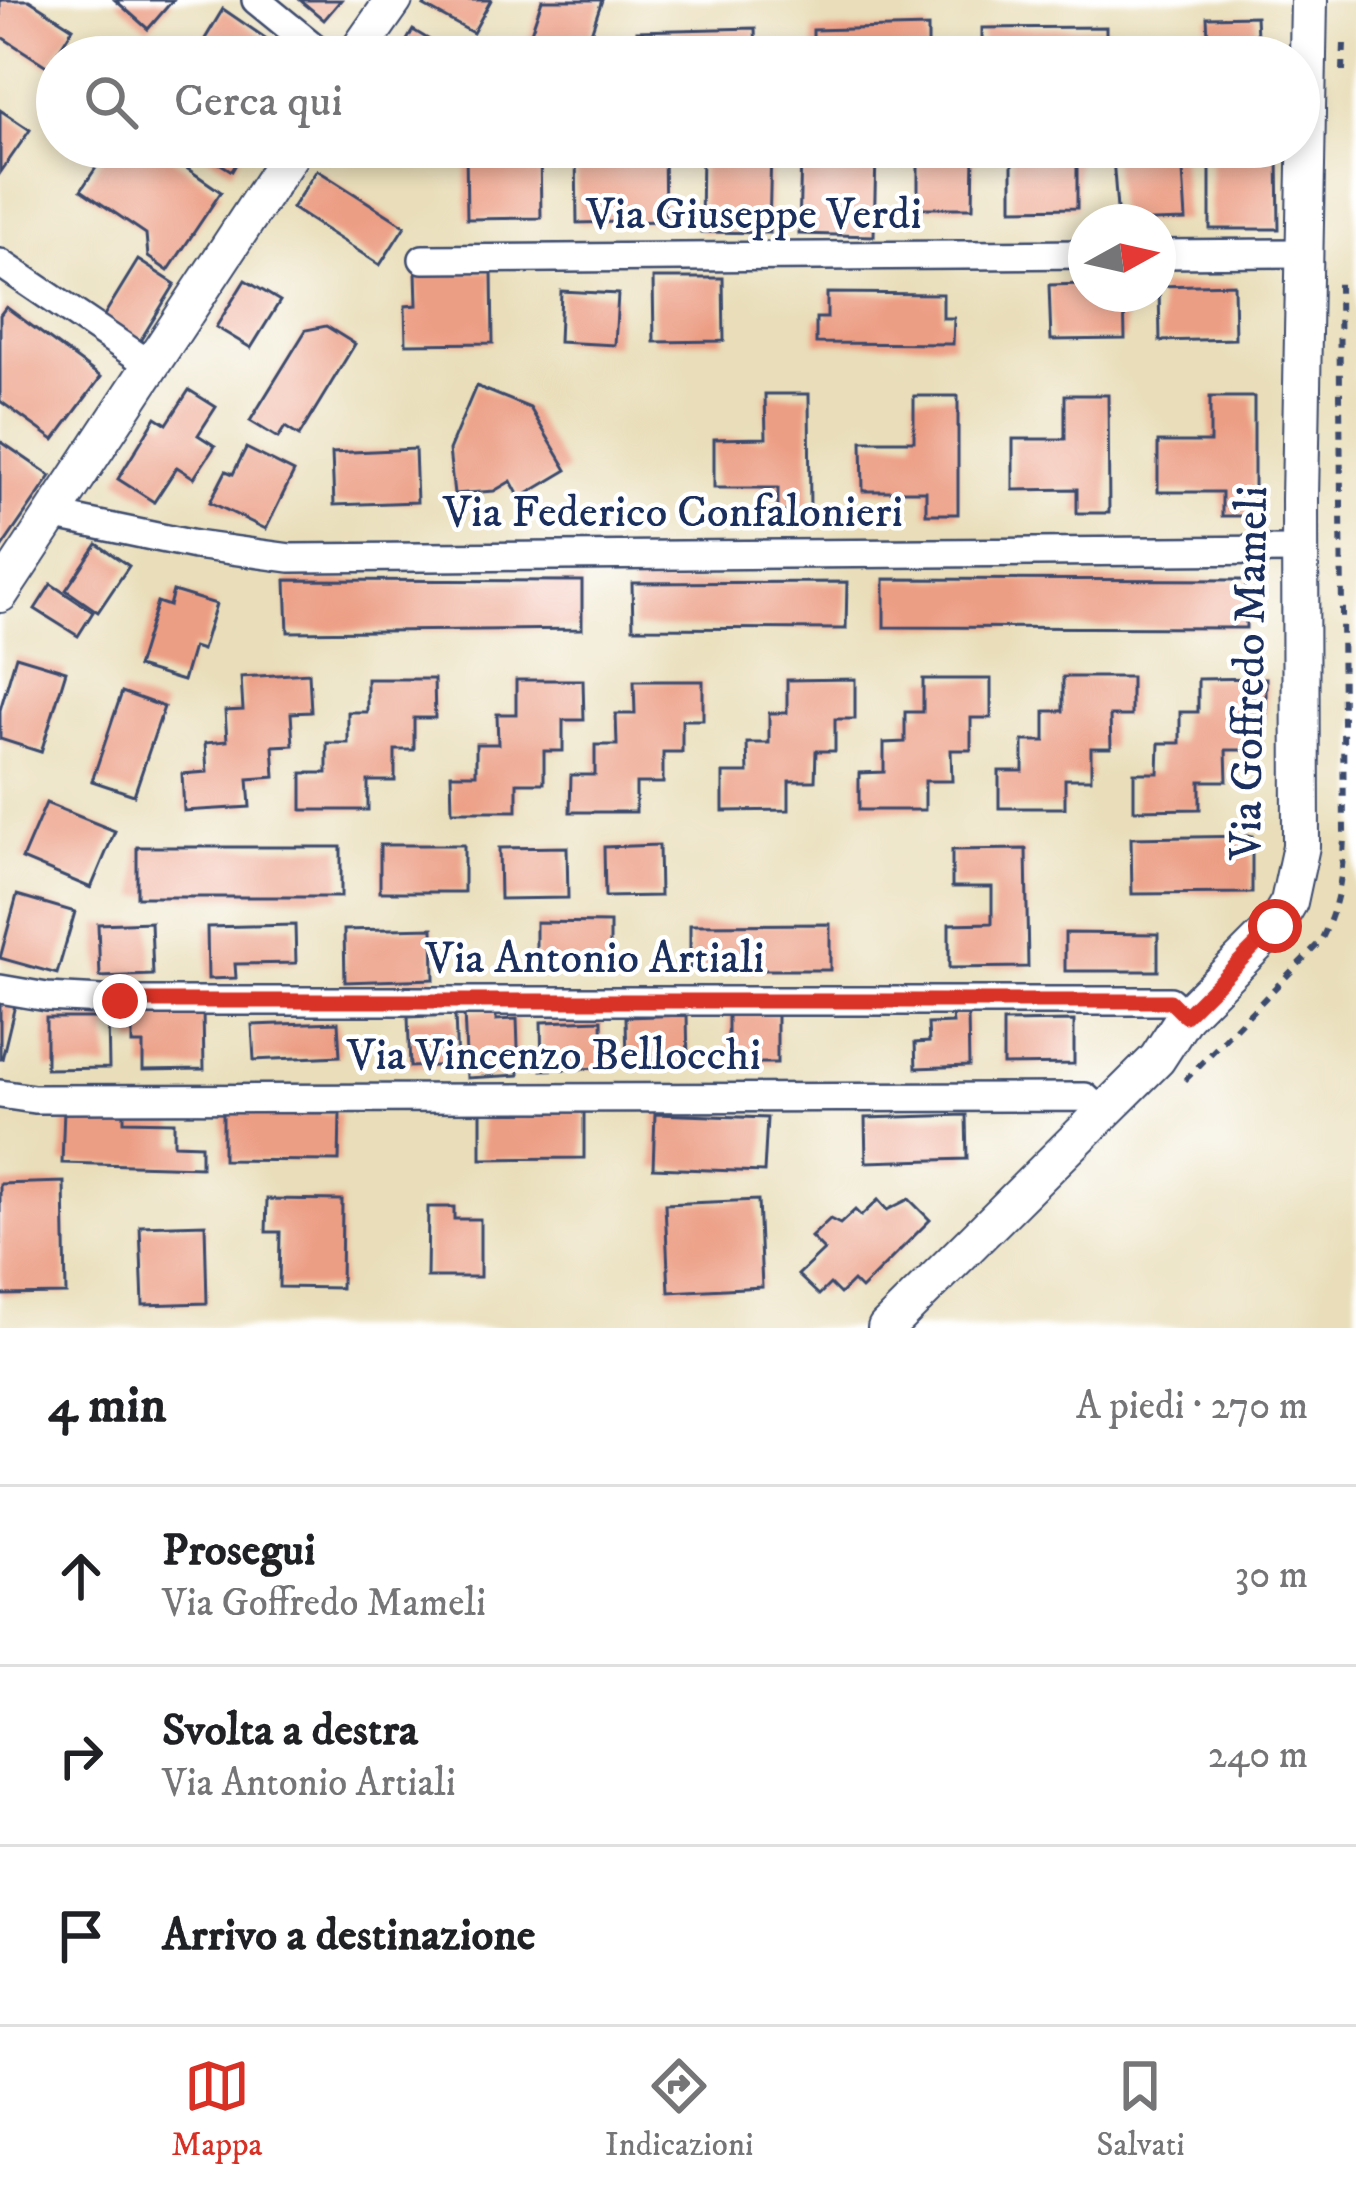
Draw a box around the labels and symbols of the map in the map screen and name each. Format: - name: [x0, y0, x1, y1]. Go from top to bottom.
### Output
- street label: Via Giuseppe Verdi: [585, 187, 922, 243]
- north arrow: [1068, 204, 1176, 312]
- street label: Via Federico Confalonieri: [442, 485, 903, 541]
- street label: Via Goffredo Mameli: [1219, 486, 1281, 861]
- route start: [1248, 899, 1302, 953]
- street label: Via Antonio Artiali: [424, 931, 765, 987]
- route end: [93, 974, 147, 1028]
- street label: Via Vincenzo Bellocchi: [346, 1028, 761, 1084]

